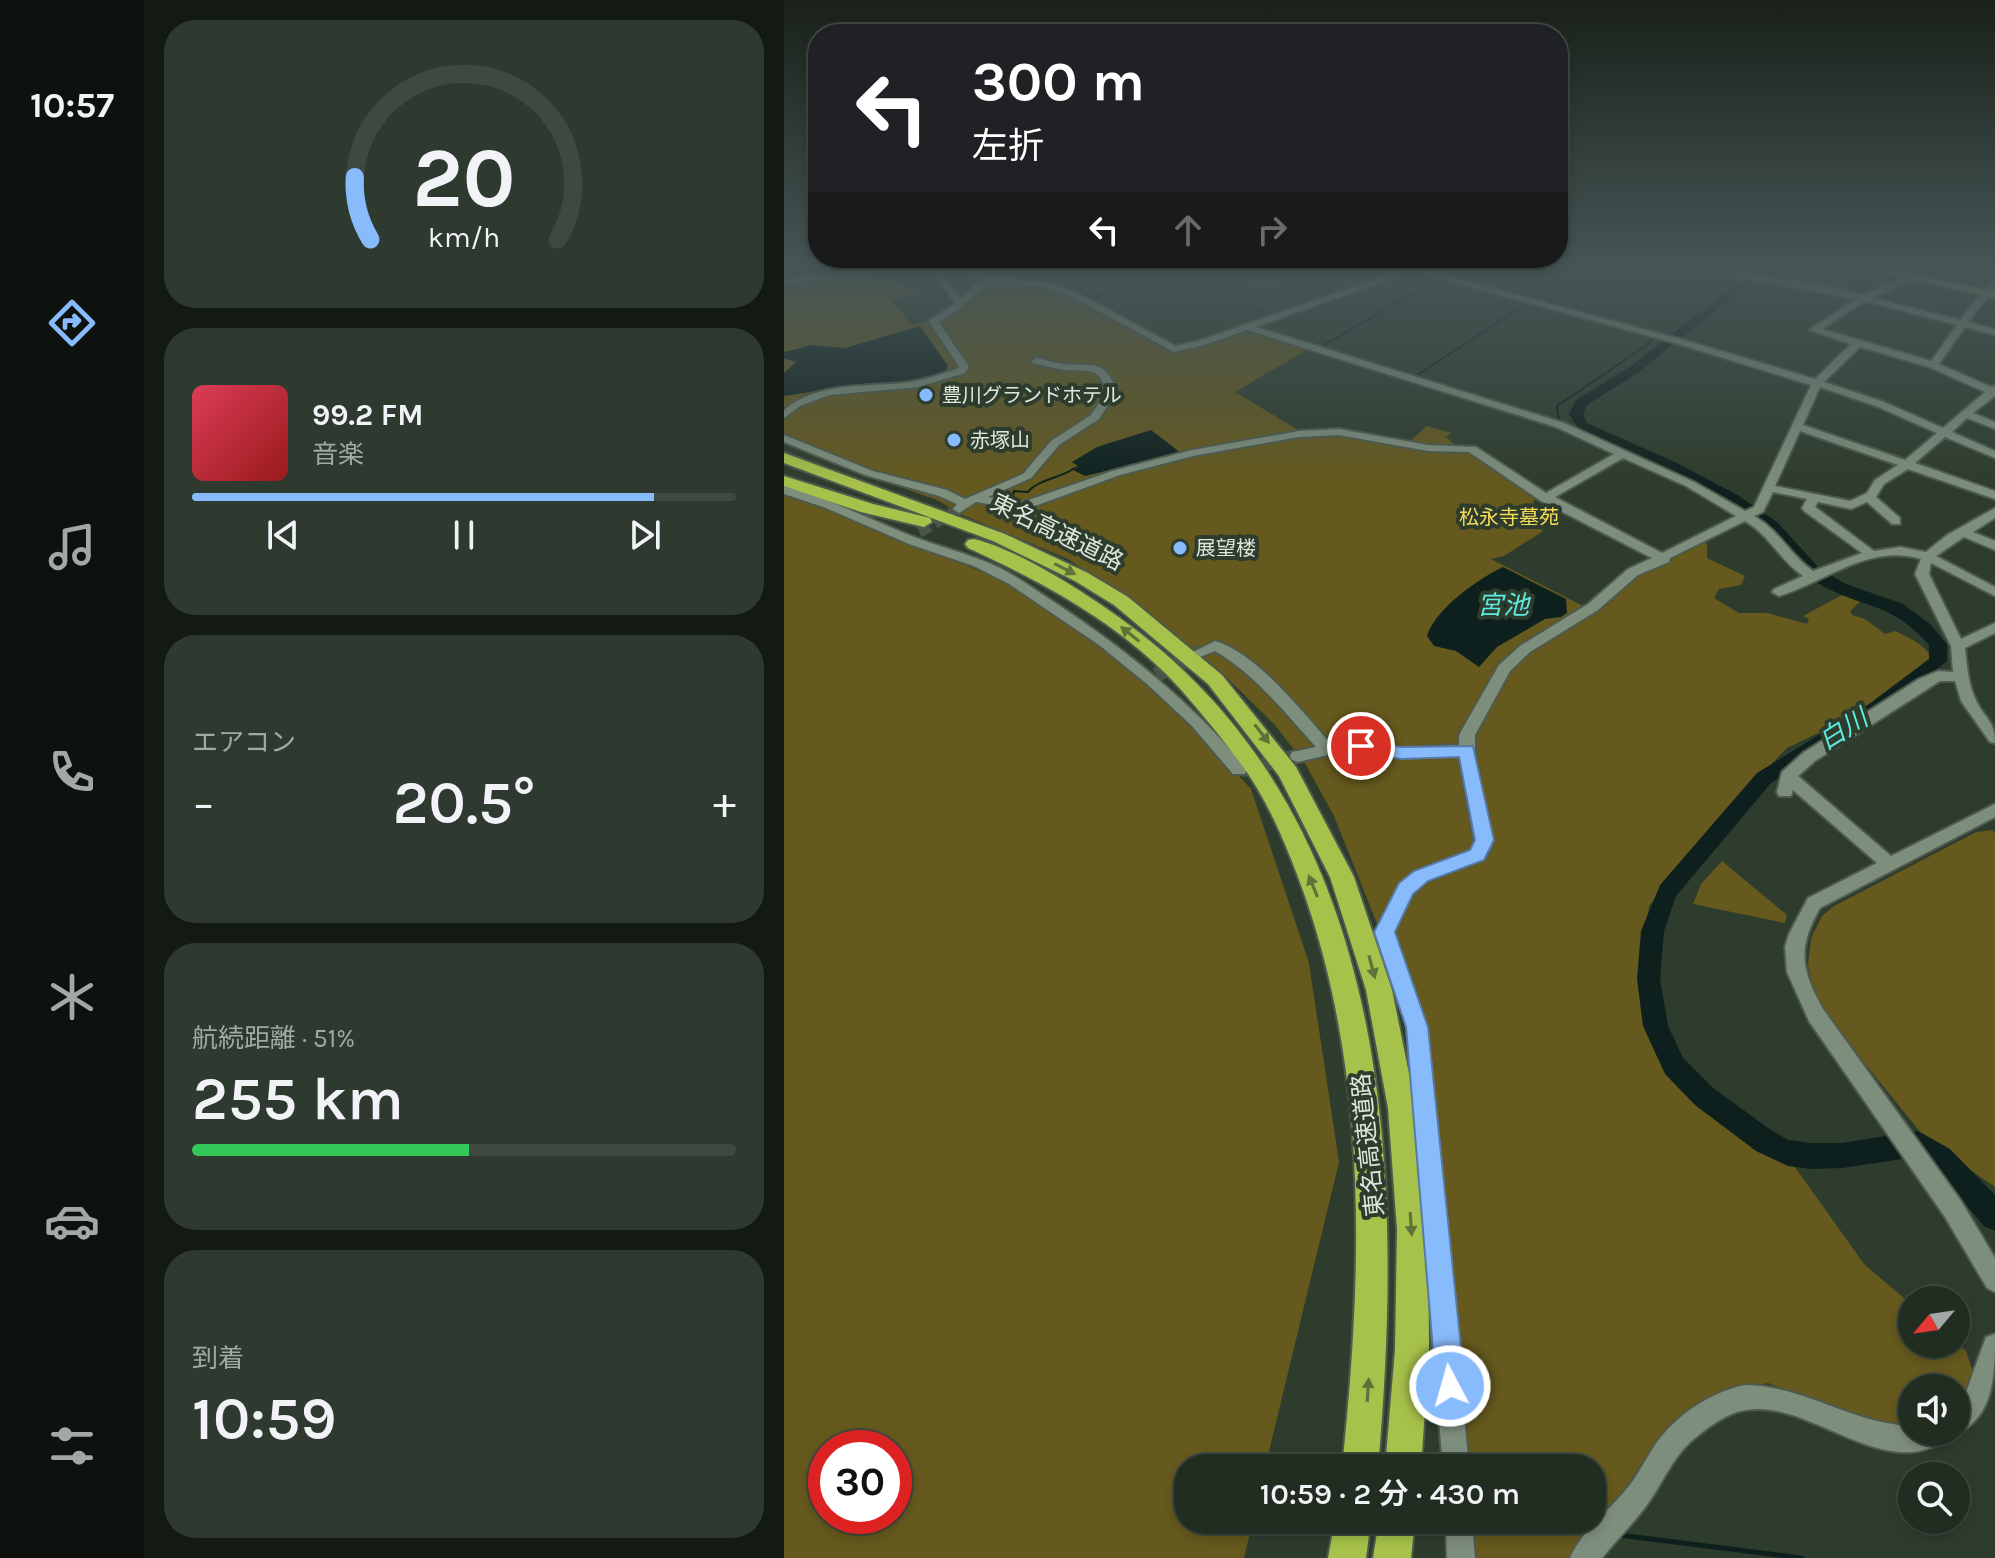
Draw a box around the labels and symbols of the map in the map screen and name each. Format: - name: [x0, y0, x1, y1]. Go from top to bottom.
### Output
- place label: 豊川グランドホテル: [942, 384, 1122, 407]
- marker: 豊川グランドホテル: [917, 386, 935, 404]
- place label: 赤塚山: [970, 429, 1030, 452]
- marker: 赤塚山: [945, 431, 963, 449]
- street label: 東名高速道路: [986, 488, 1128, 576]
- park label: 松永寺墓苑: [1459, 506, 1559, 529]
- place label: 展望楼: [1196, 537, 1256, 560]
- marker: 展望楼: [1171, 539, 1189, 557]
- one-way arrow: [1053, 562, 1076, 575]
- water label: 宮池: [1477, 590, 1532, 621]
- one-way arrow: [1120, 627, 1140, 643]
- water label: 白川: [1813, 701, 1876, 756]
- pin: [1327, 712, 1395, 780]
- one-way arrow: [1253, 724, 1270, 744]
- one-way arrow: [1306, 874, 1319, 898]
- one-way arrow: [1367, 955, 1379, 980]
- street label: 東名高速道路: [1347, 1072, 1389, 1218]
- one-way arrow: [1405, 1212, 1418, 1237]
- north arrow: [1898, 1286, 1970, 1358]
- position arrow: [1408, 1344, 1492, 1428]
- one-way arrow: [1362, 1378, 1375, 1403]
- speed limit sign: 30: [808, 1430, 912, 1534]

